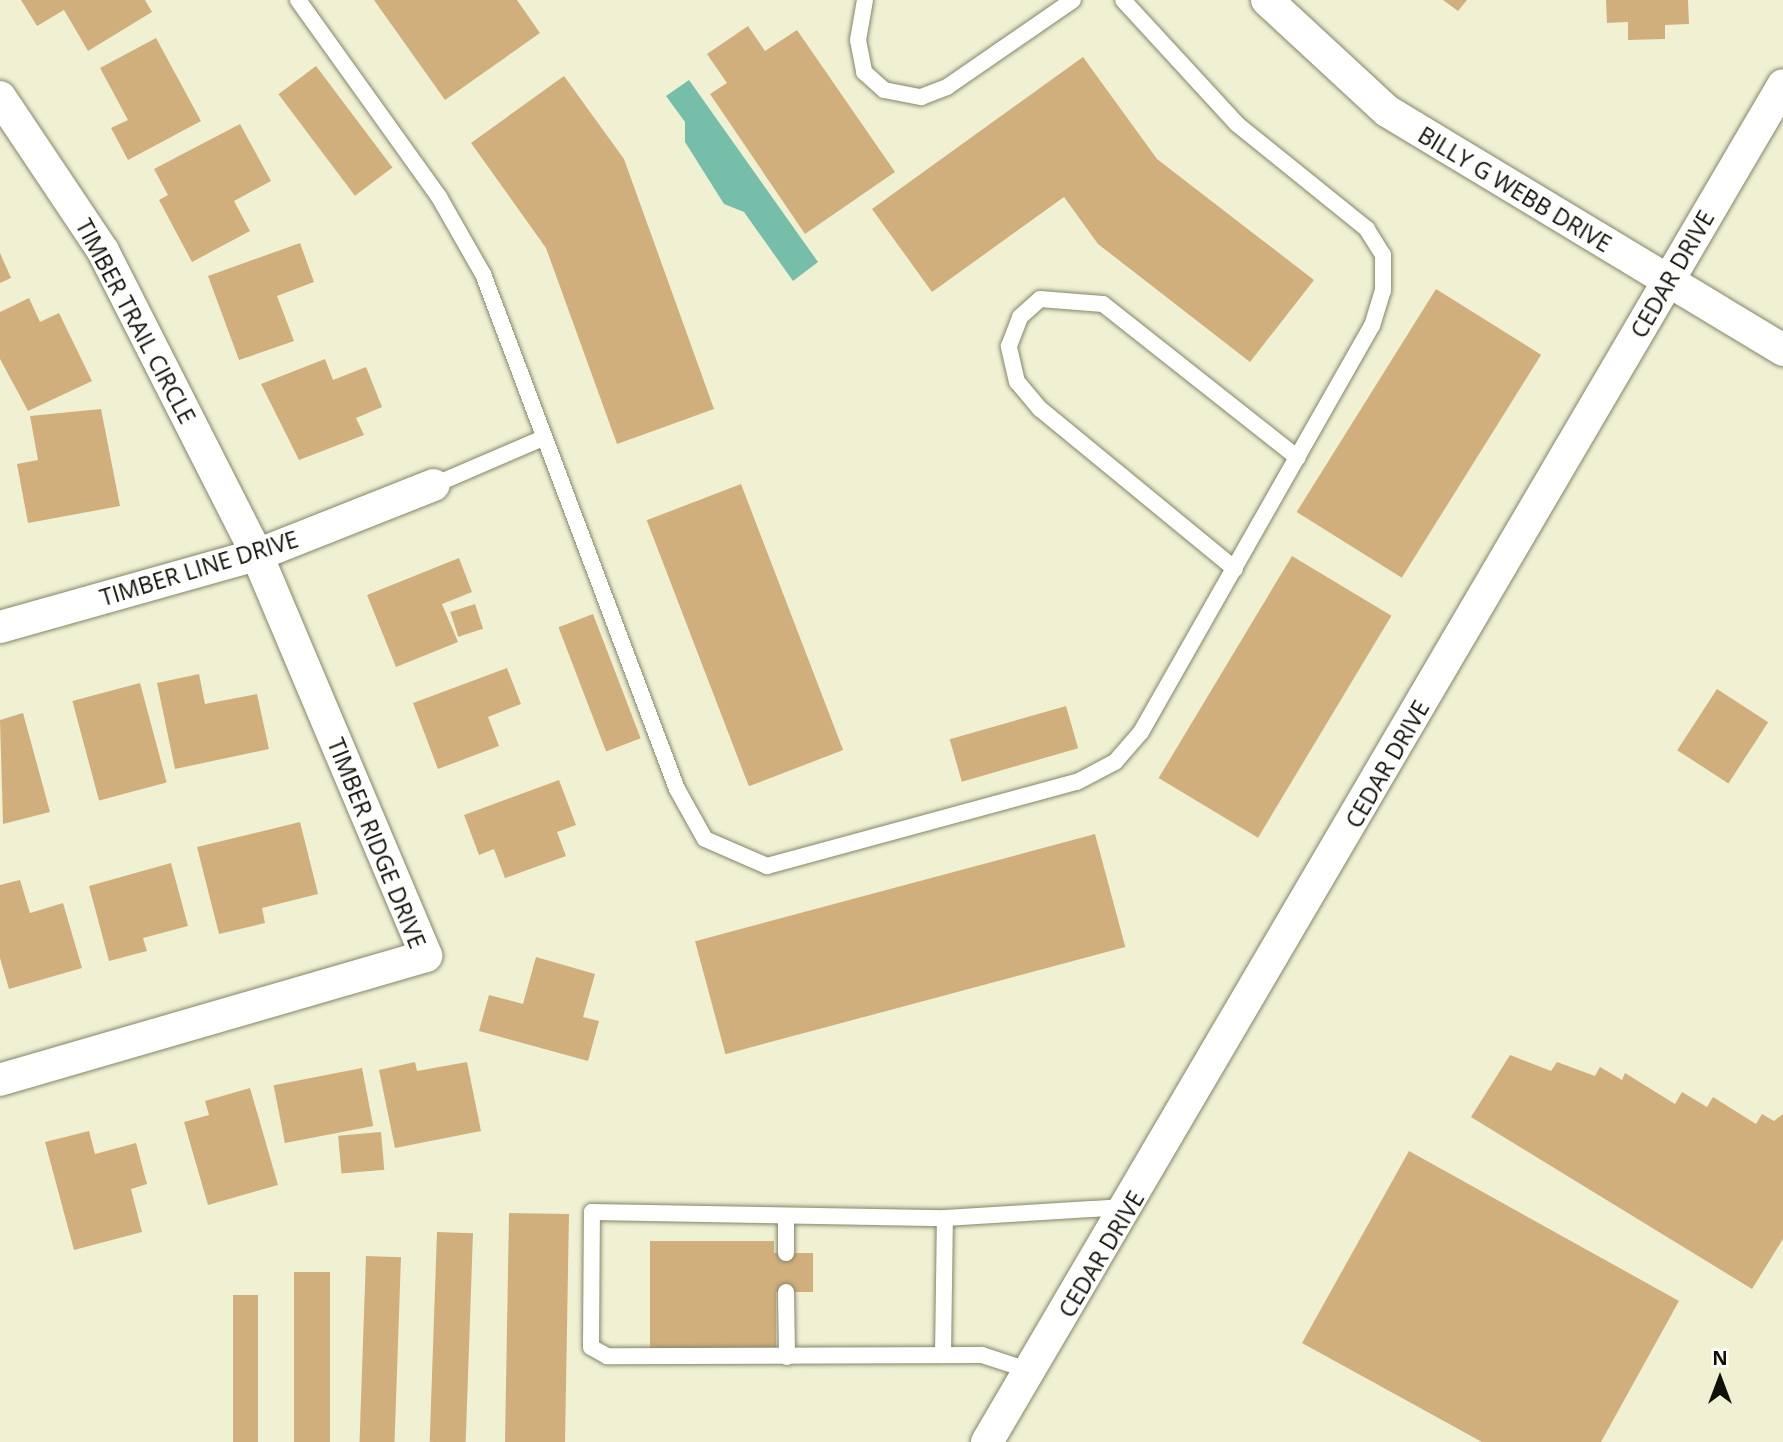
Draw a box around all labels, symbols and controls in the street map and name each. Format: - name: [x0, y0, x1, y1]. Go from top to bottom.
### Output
- street label: BILLY G WEBB DRIVE: [1413, 120, 1617, 258]
- street label: CEDAR DRIVE: [1624, 205, 1720, 343]
- street label: TIMBER TRAIL CIRCLE: [70, 214, 202, 428]
- street label: TIMBER LINE DRIVE: [97, 525, 301, 611]
- street label: CEDAR DRIVE: [1339, 695, 1435, 833]
- street label: TIMBER RIDGE DRIVE: [322, 734, 432, 952]
- street label: CEDAR DRIVE: [1052, 1186, 1150, 1322]
- north arrow: [1685, 1344, 1755, 1414]
- text: N: [1712, 1345, 1728, 1371]

